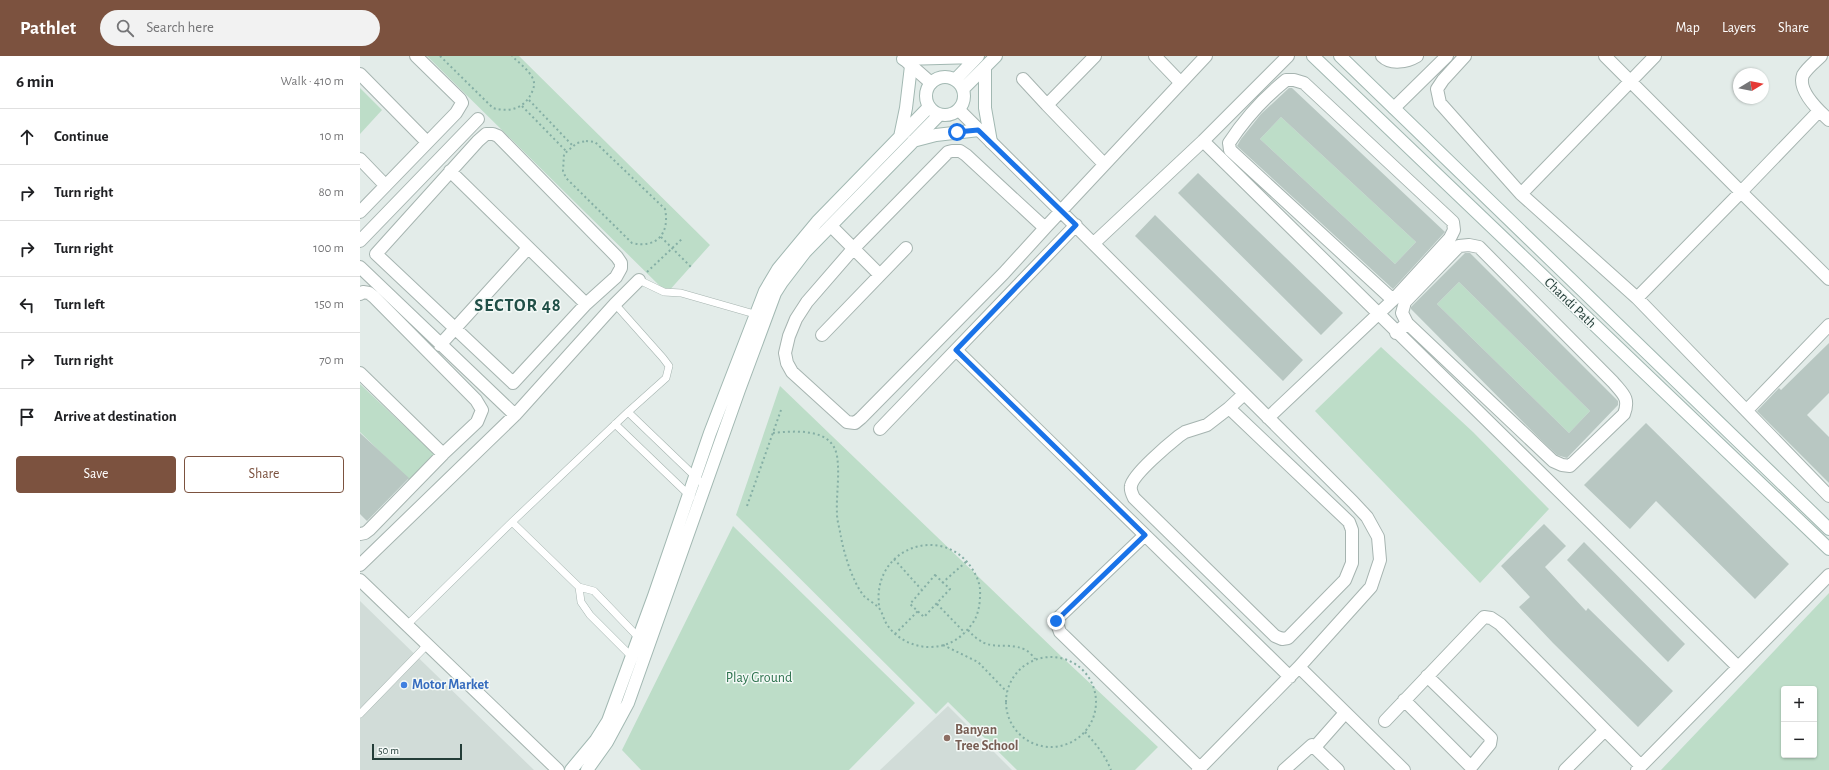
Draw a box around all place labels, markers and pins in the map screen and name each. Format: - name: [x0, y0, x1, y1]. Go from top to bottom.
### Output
- place label: Motor Market: [412, 678, 489, 692]
- marker: Motor Market: [399, 680, 409, 690]
- place label: Banyan Tree School: [955, 723, 1019, 753]
- marker: Banyan Tree School: [942, 733, 952, 743]

